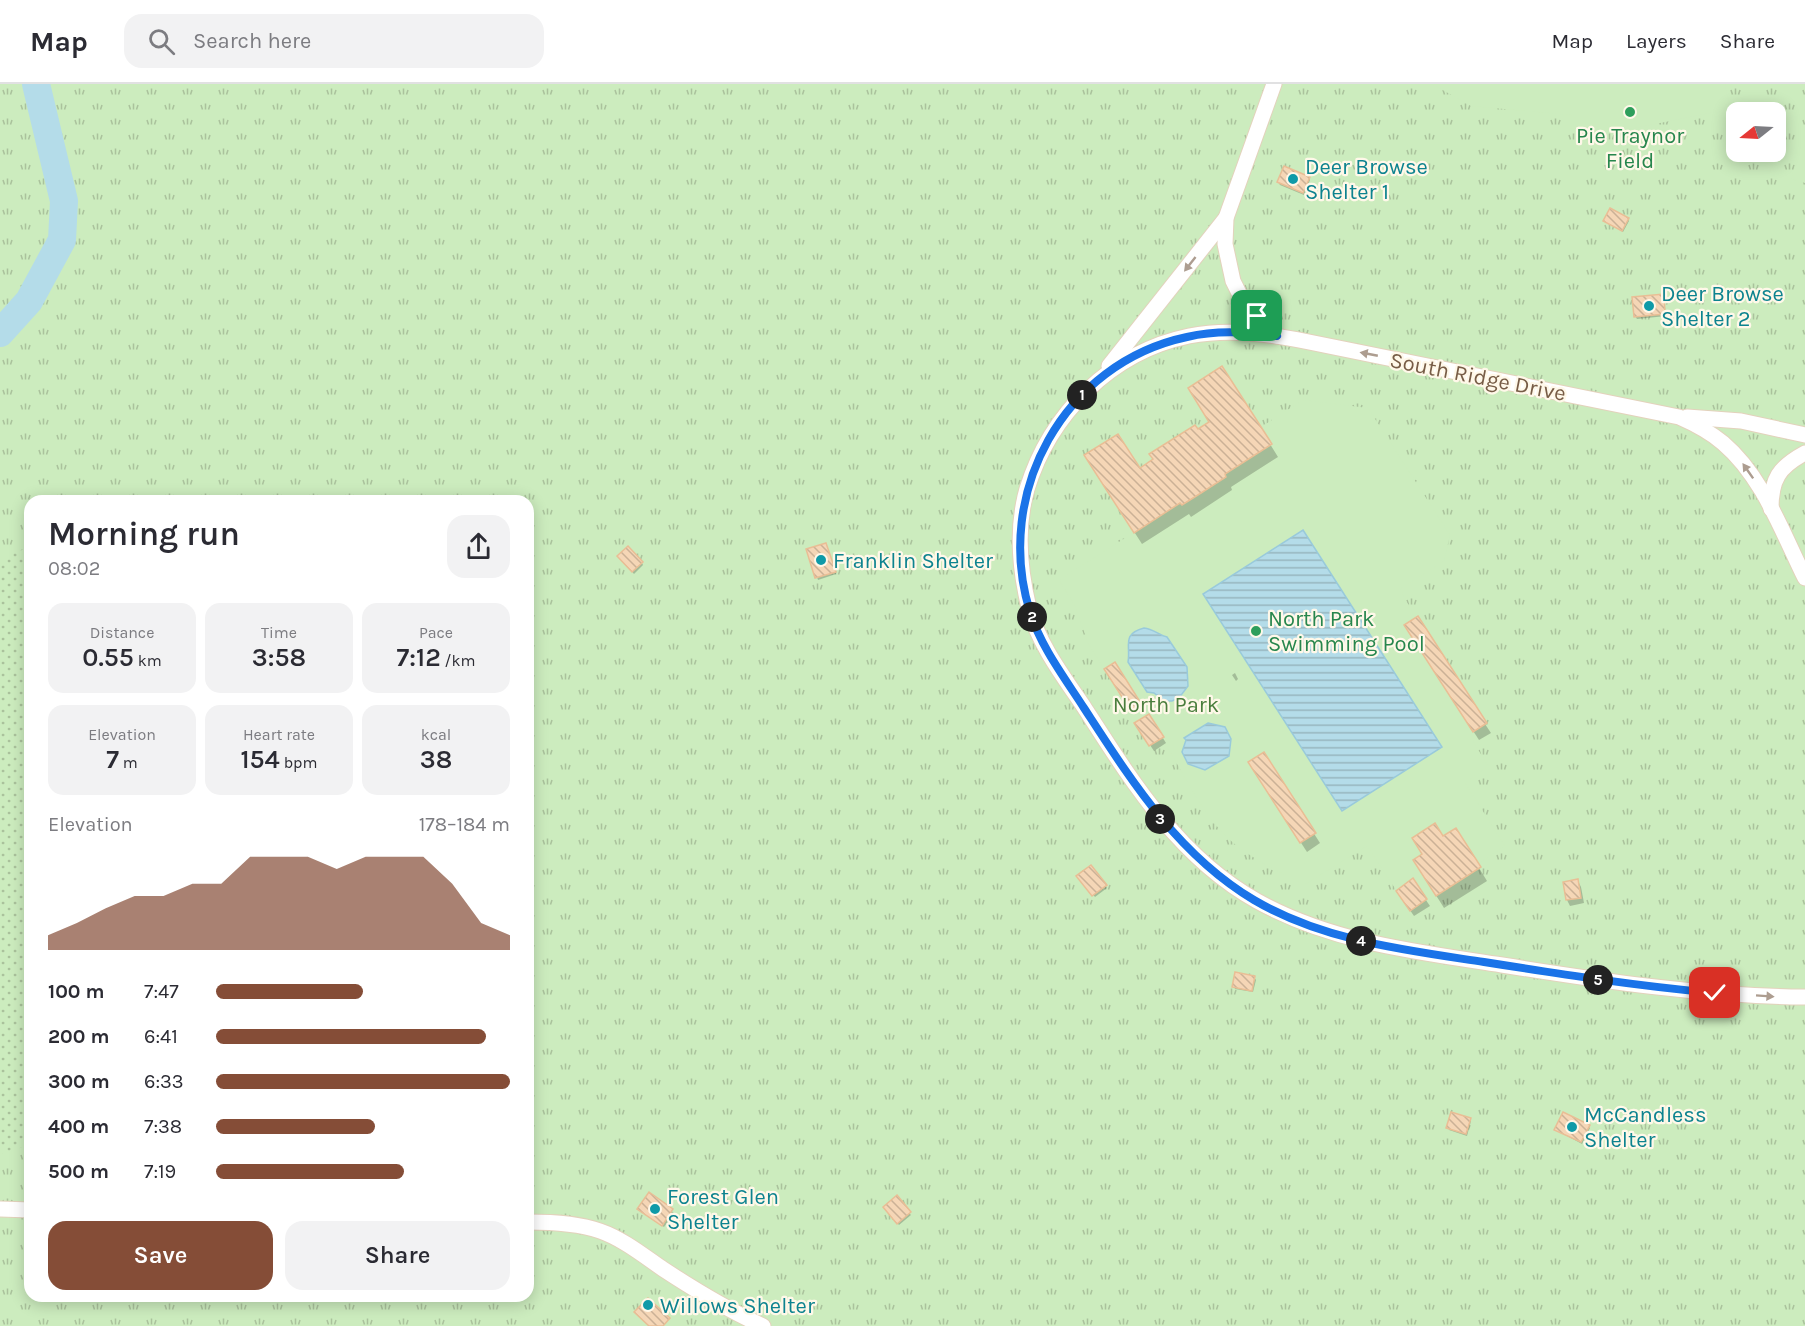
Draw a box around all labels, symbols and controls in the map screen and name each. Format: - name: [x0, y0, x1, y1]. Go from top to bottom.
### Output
- search box: [124, 14, 544, 68]
- text: Map: [30, 25, 88, 58]
- icon: search: [145, 25, 178, 58]
- text: Search here: [193, 28, 311, 54]
- text: Map: [1551, 29, 1593, 53]
- text: Layers: [1626, 29, 1687, 53]
- text: Share: [1720, 29, 1775, 53]
- north arrow: [1726, 102, 1786, 162]
- map controls: [1726, 102, 1786, 162]
- marker: Pie Traynor Field: [1623, 105, 1637, 119]
- place label: Pie Traynor Field: [1576, 123, 1684, 174]
- place label: Deer Browse Shelter 1: [1305, 154, 1428, 205]
- marker: Deer Browse Shelter 1: [1286, 172, 1300, 186]
- one-way arrow: [1184, 256, 1196, 271]
- place label: Deer Browse Shelter 2: [1661, 281, 1784, 332]
- pin: [1231, 290, 1282, 341]
- icon: arrive: [1240, 299, 1273, 332]
- marker: Deer Browse Shelter 2: [1642, 299, 1656, 313]
- street label: South Ridge Drive: [1388, 347, 1568, 407]
- one-way arrow: [1360, 349, 1379, 358]
- pin: 1: [1067, 380, 1097, 410]
- text: 1: [1079, 385, 1085, 404]
- one-way arrow: [1743, 463, 1754, 479]
- text: Morning run: [48, 515, 240, 553]
- button: share: [447, 515, 510, 578]
- place label: Franklin Shelter: [833, 548, 993, 574]
- marker: Franklin Shelter: [814, 553, 828, 567]
- text: 08:02: [48, 557, 100, 580]
- pin: 2: [1017, 602, 1047, 632]
- place label: North Park Swimming Pool: [1268, 606, 1425, 657]
- text: 2: [1027, 607, 1037, 626]
- text: Distance: [90, 623, 154, 642]
- text: Time: [261, 623, 297, 642]
- text: Pace: [419, 623, 453, 642]
- marker: North Park Swimming Pool: [1249, 624, 1263, 638]
- text: 0.55: [82, 642, 134, 673]
- text: 3:58: [252, 642, 306, 673]
- text: 7:12: [397, 642, 441, 673]
- text: km: [134, 651, 162, 670]
- text: /km: [441, 651, 475, 670]
- park label: North Park: [1113, 692, 1219, 718]
- text: Elevation: [88, 725, 156, 744]
- text: Heart rate: [243, 725, 315, 744]
- text: kcal: [421, 725, 451, 744]
- text: 7: [106, 744, 119, 775]
- text: 154: [241, 744, 280, 775]
- text: 38: [420, 744, 452, 775]
- text: m: [119, 753, 138, 772]
- text: bpm: [280, 753, 317, 772]
- pin: 3: [1145, 804, 1175, 834]
- text: 3: [1155, 809, 1165, 828]
- text: Elevation: [48, 813, 133, 836]
- text: 178–184 m: [419, 813, 510, 836]
- pin: 4: [1346, 926, 1376, 956]
- text: 4: [1356, 931, 1366, 950]
- pin: 5: [1583, 965, 1613, 995]
- pin: [1689, 967, 1740, 1018]
- text: 5: [1593, 970, 1603, 989]
- icon: check: [1698, 976, 1731, 1009]
- text: 100 m: [48, 980, 104, 1003]
- text: 7:47: [144, 980, 179, 1003]
- one-way arrow: [1756, 991, 1775, 1001]
- text: 200 m: [48, 1025, 109, 1048]
- text: 6:41: [144, 1025, 178, 1048]
- text: 300 m: [48, 1070, 110, 1093]
- text: 6:33: [144, 1070, 184, 1093]
- place label: McCandless Shelter: [1584, 1102, 1706, 1153]
- text: 400 m: [48, 1115, 109, 1138]
- text: 7:38: [144, 1115, 182, 1138]
- marker: McCandless Shelter: [1565, 1120, 1579, 1134]
- text: 500 m: [48, 1160, 109, 1183]
- text: 7:19: [144, 1160, 176, 1183]
- place label: Forest Glen Shelter: [667, 1184, 779, 1235]
- marker: Forest Glen Shelter: [648, 1202, 662, 1216]
- button: Save: [48, 1221, 273, 1290]
- button: Share: [285, 1221, 510, 1290]
- place label: Willows Shelter: [660, 1293, 815, 1319]
- marker: Willows Shelter: [641, 1298, 655, 1312]

